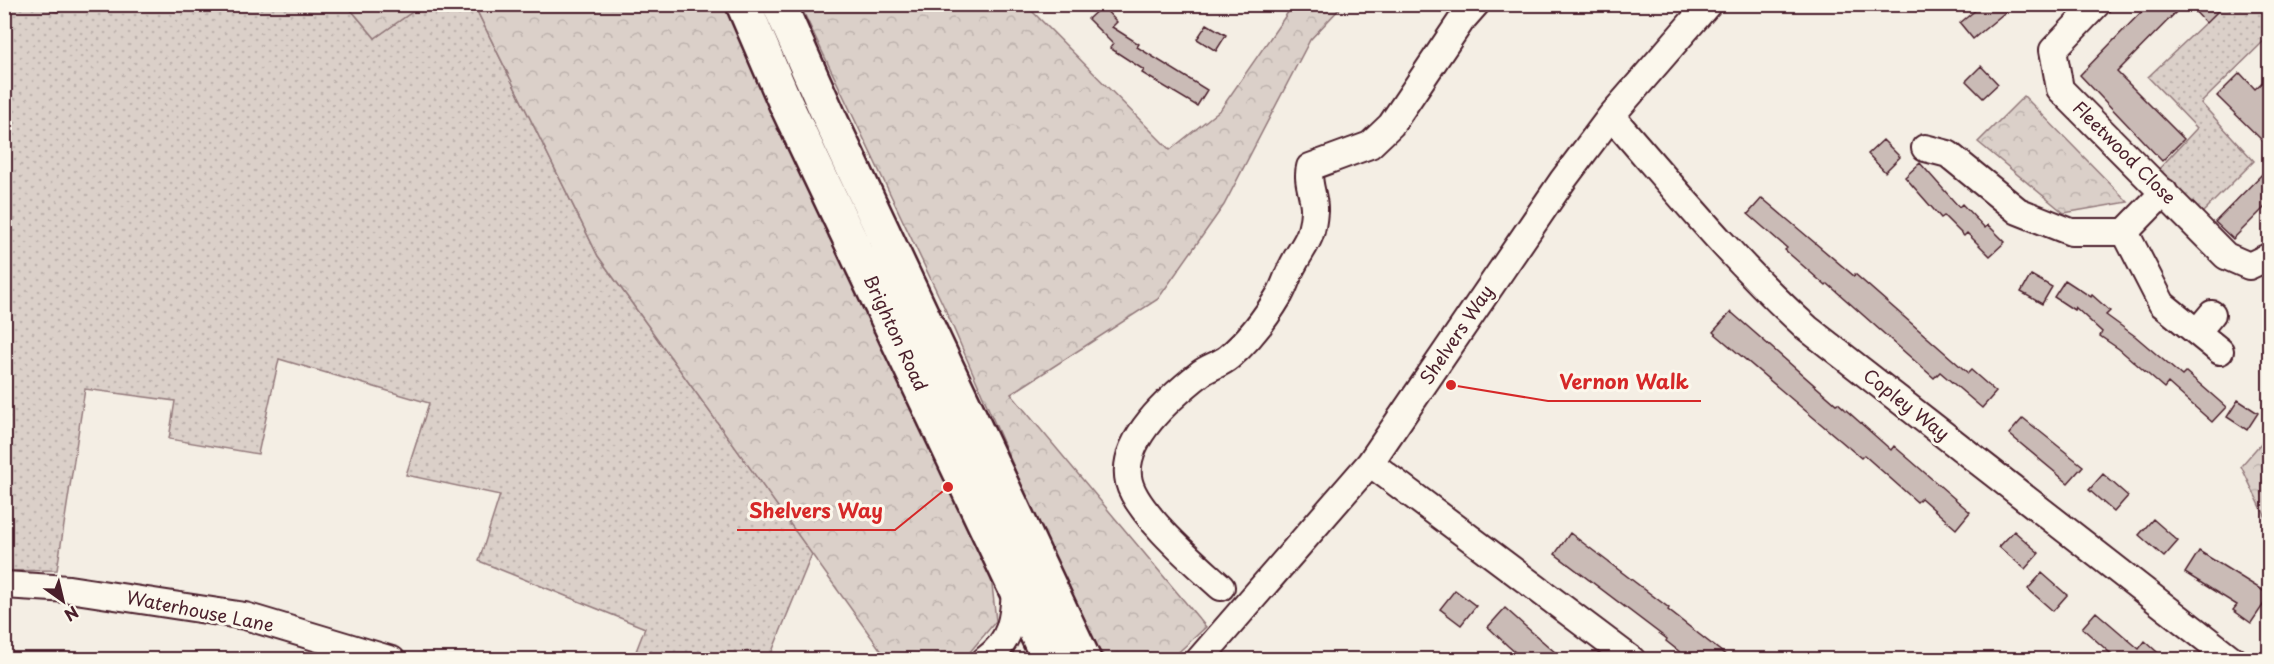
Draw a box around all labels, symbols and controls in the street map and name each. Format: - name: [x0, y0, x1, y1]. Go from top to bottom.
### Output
- street label: Fleetwood Close: [2067, 94, 2183, 210]
- street label: Brighton Road: [858, 270, 935, 395]
- street label: Shelvers Way: [1412, 279, 1499, 389]
- street label: Copley Way: [1858, 361, 1956, 446]
- callout: Vernon Walk: [1548, 363, 1701, 401]
- text: Vernon Walk: [1559, 366, 1689, 396]
- callout: Shelvers Way: [737, 492, 895, 530]
- text: Shelvers Way: [749, 495, 883, 525]
- north arrow: [33, 571, 93, 631]
- street label: Waterhouse Lane: [124, 583, 276, 638]
- text: N: [60, 601, 84, 628]

